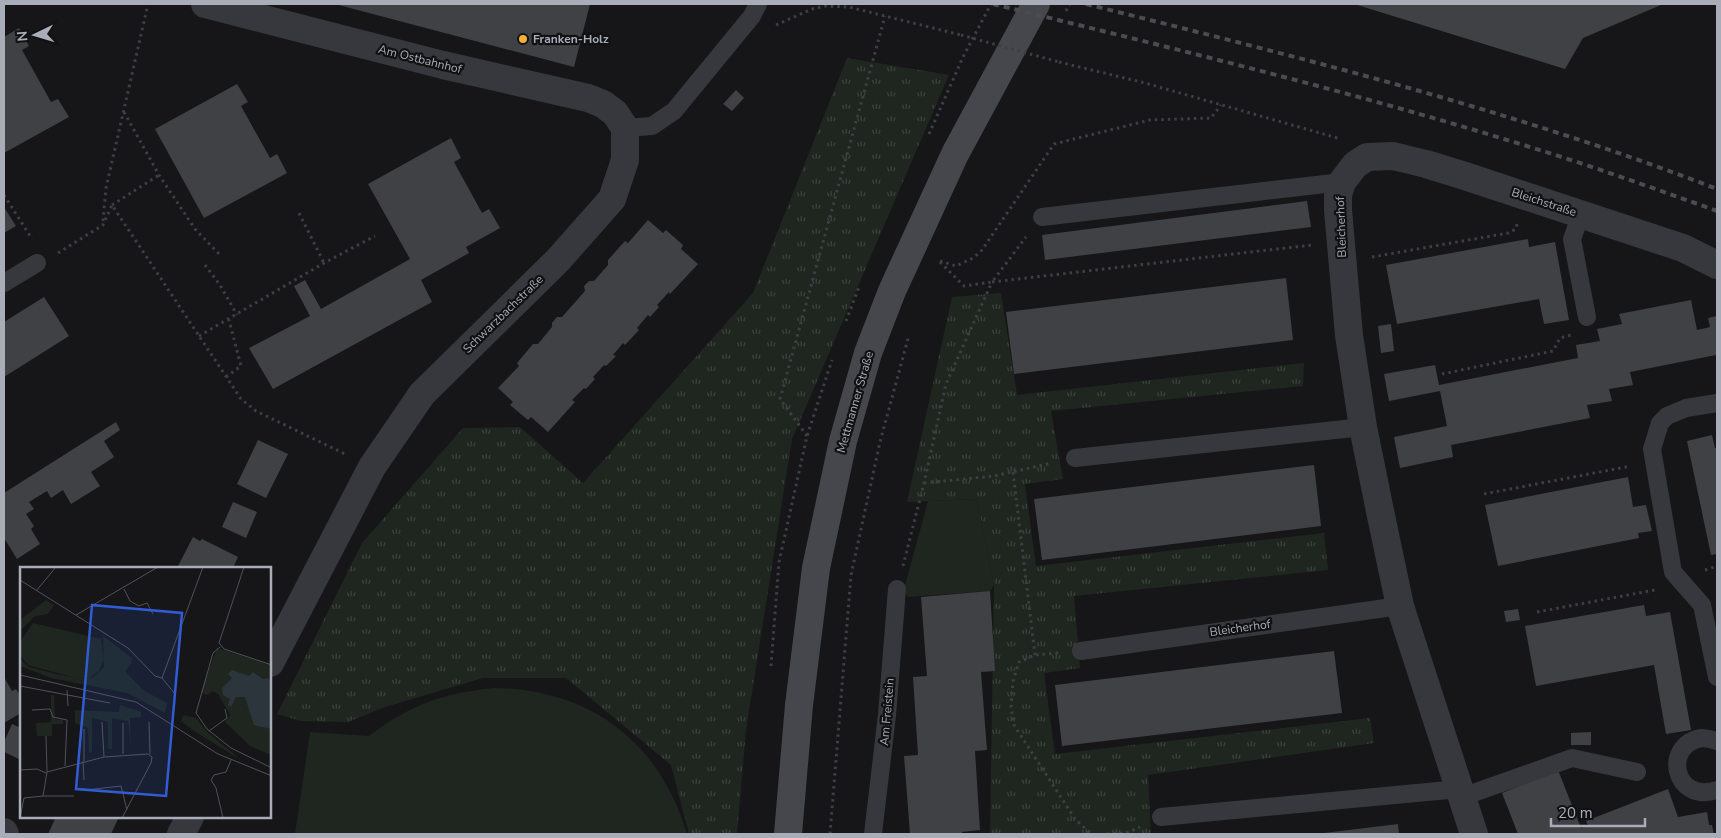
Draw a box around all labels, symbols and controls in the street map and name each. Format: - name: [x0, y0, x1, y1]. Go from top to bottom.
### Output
- north arrow: [10, 10, 60, 60]
- text: N: [13, 30, 32, 42]
- place label: Franken-Holz: [533, 31, 609, 47]
- marker: Franken-Holz: [517, 33, 529, 45]
- street label: Am Ostbahnhof: [377, 41, 464, 77]
- street label: Bleichstraße: [1509, 184, 1579, 220]
- street label: Bleicherhof: [1332, 195, 1350, 258]
- street label: Schwarzbachstraße: [459, 271, 547, 357]
- street label: Mettmanner Straße: [833, 349, 877, 455]
- inset map: [20, 567, 271, 818]
- street label: Bleicherhof: [1209, 616, 1272, 640]
- street label: Am Freistein: [876, 678, 898, 746]
- scale bar: [1551, 796, 1645, 828]
- text: 20 m: [1558, 803, 1593, 823]

